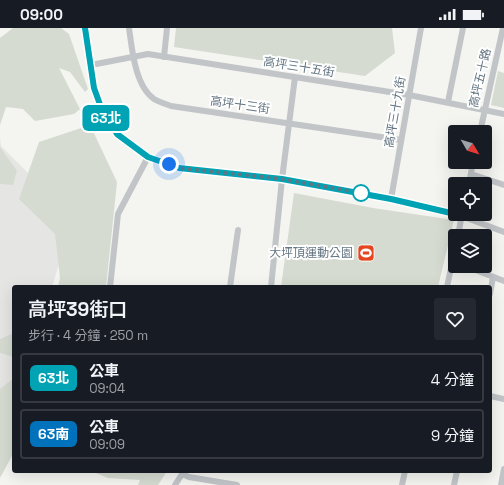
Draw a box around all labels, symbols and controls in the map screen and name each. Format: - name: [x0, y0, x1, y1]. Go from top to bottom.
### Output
- text: 09:00: [20, 5, 63, 24]
- street label: 高坪五十路: [465, 47, 495, 109]
- street label: 高坪三十五街: [262, 53, 336, 81]
- street label: 高坪三十九街: [381, 75, 409, 149]
- street label: 高坪十三街: [209, 93, 271, 117]
- line badge: 63北: [83, 105, 129, 131]
- text: 63北: [90, 109, 122, 127]
- north arrow: [448, 125, 492, 169]
- map controls: [448, 125, 492, 273]
- your location: [159, 154, 179, 174]
- button: locate: [448, 177, 492, 221]
- unlabelled marker: [352, 184, 370, 202]
- button: layers: [448, 229, 492, 273]
- sports icon: 大坪頂運動公園: [356, 243, 376, 263]
- place label: 大坪頂運動公園: [269, 245, 353, 261]
- text: 高坪39街口: [28, 297, 127, 322]
- button: heart: [434, 298, 476, 340]
- text: 步行 · 4 分鐘 · 250 m: [28, 327, 148, 344]
- text: 公車: [89, 361, 119, 380]
- text: 63北: [38, 369, 69, 387]
- text: 4 分鐘: [431, 370, 474, 389]
- text: 09:04: [89, 380, 125, 397]
- text: 公車: [89, 417, 119, 436]
- text: 63南: [38, 425, 69, 443]
- text: 9 分鐘: [431, 426, 474, 445]
- text: 09:09: [89, 436, 125, 453]

